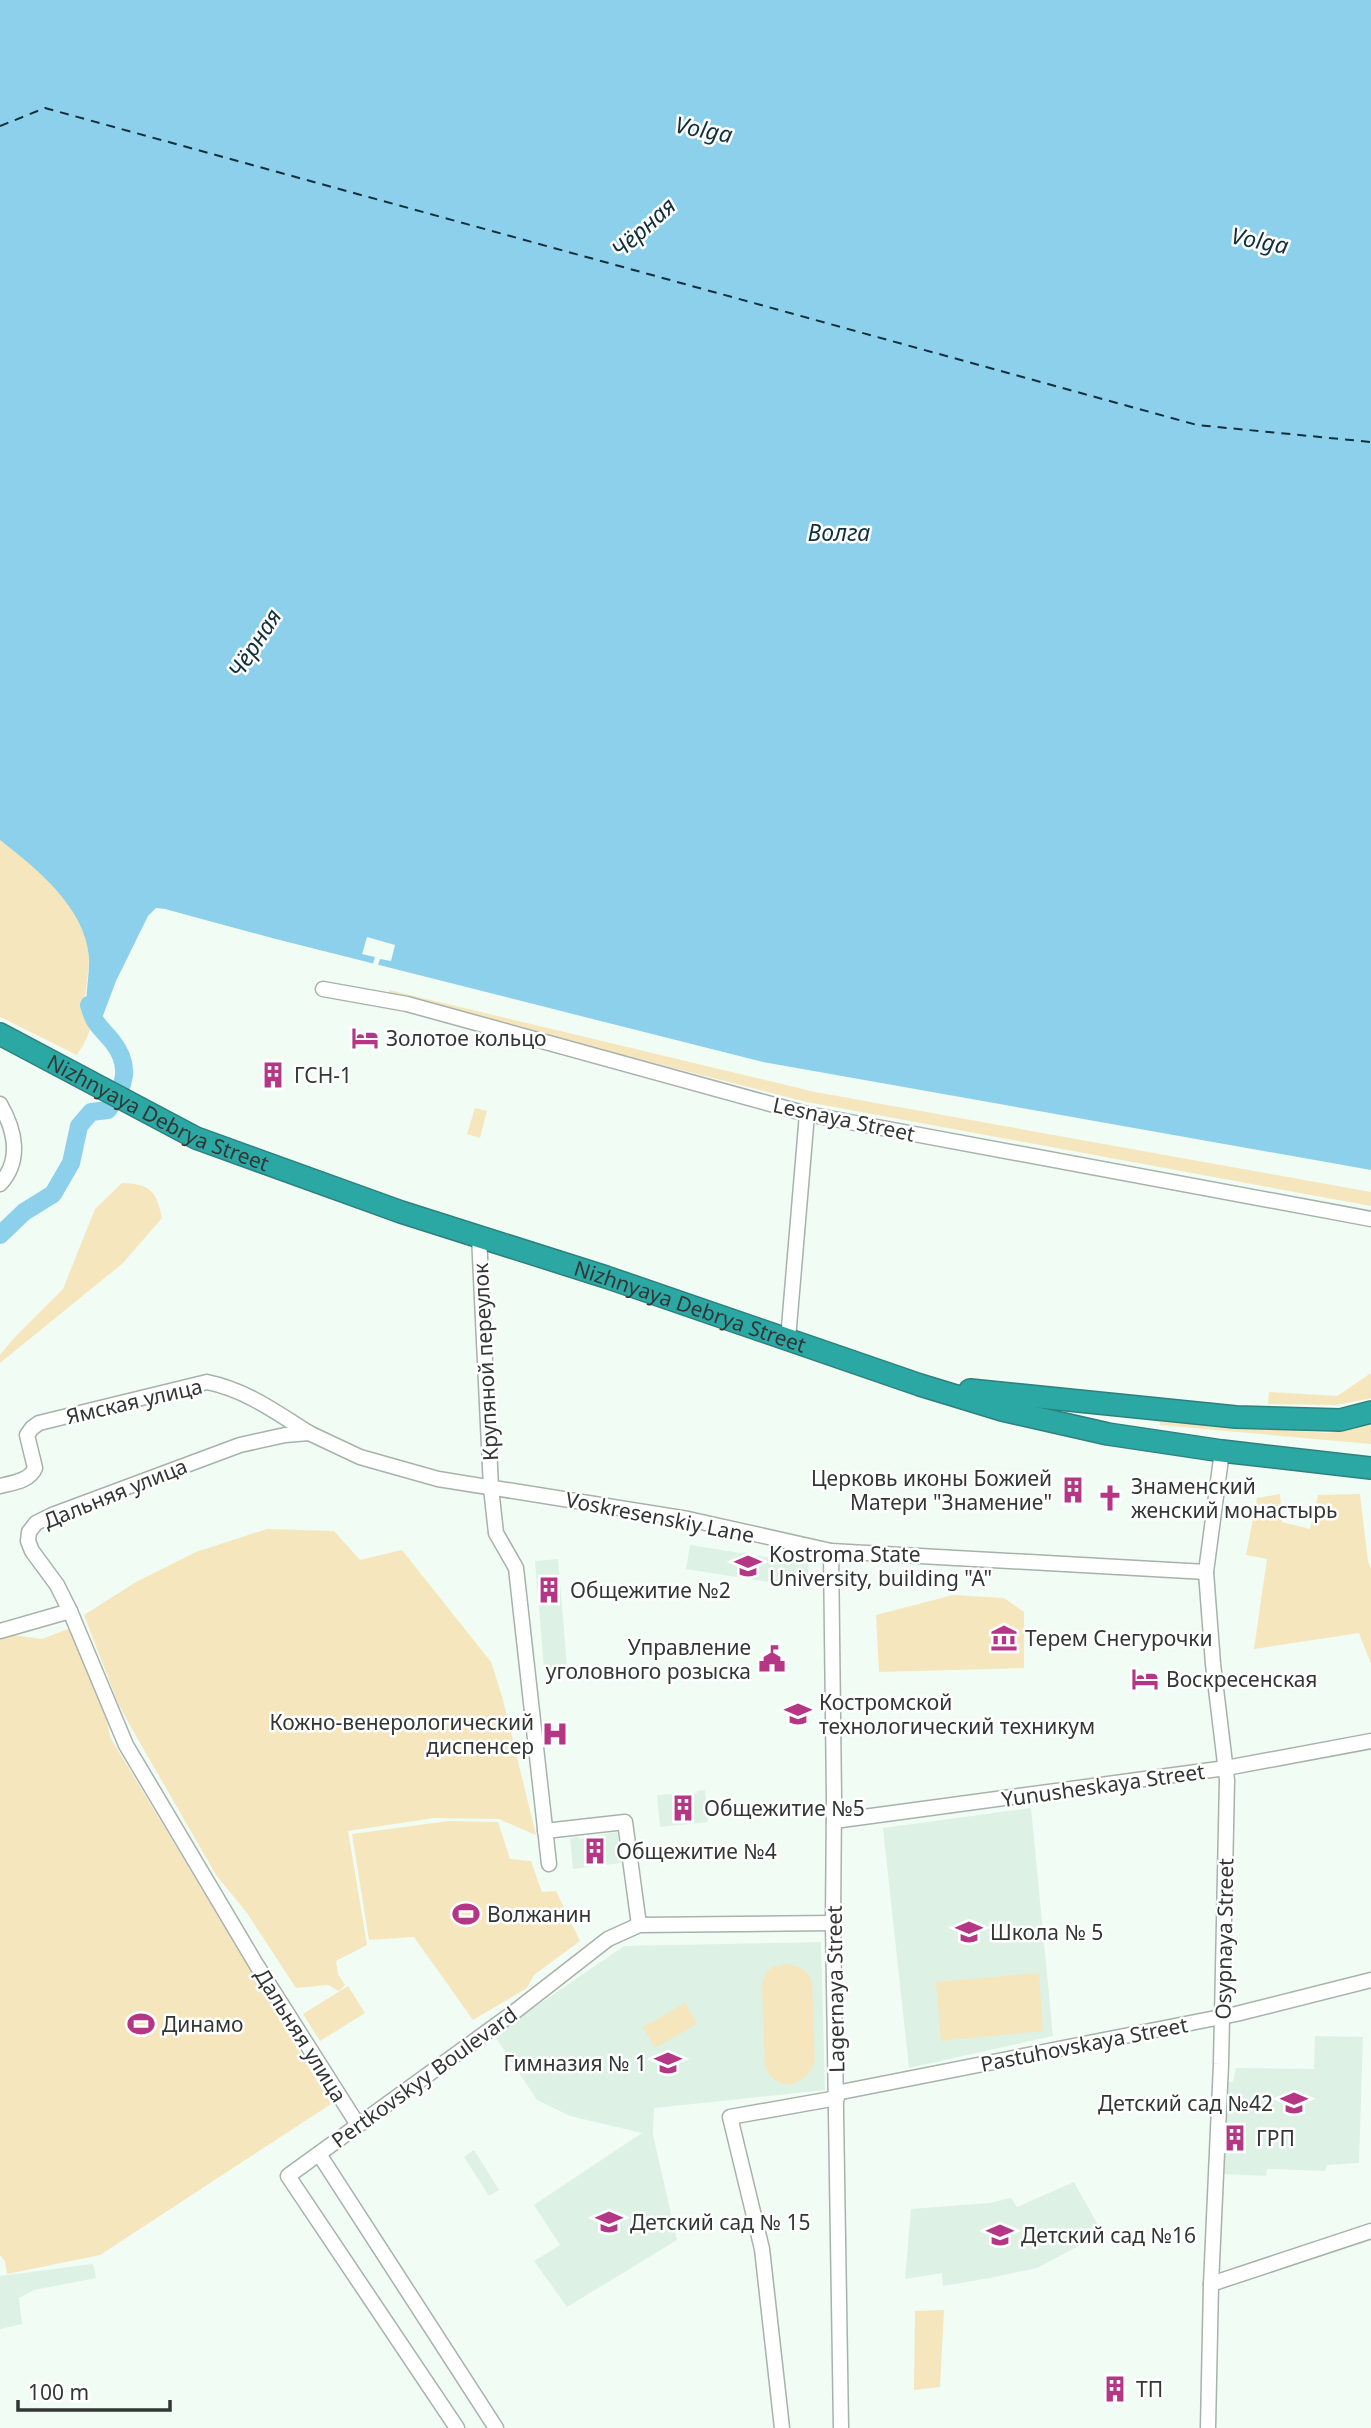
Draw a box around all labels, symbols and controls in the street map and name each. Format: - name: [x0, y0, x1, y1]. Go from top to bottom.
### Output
- water label: Volga: [673, 108, 735, 150]
- water label: Чёрная: [604, 189, 682, 265]
- water label: Volga: [1229, 219, 1291, 261]
- water label: Волга: [808, 516, 870, 548]
- water label: Чёрная: [220, 602, 288, 684]
- hotel icon: Золотое кольцо: [350, 1023, 380, 1053]
- place label: Золотое кольцо: [386, 1024, 547, 1052]
- street label: Nizhnyaya Debrya Street: [42, 1048, 273, 1177]
- building icon: ГСН-1: [258, 1060, 288, 1090]
- place label: ГСН-1: [294, 1061, 352, 1089]
- street label: Lesnaya Street: [771, 1090, 918, 1148]
- street label: Nizhnyaya Debrya Street: [571, 1254, 810, 1359]
- street label: Крупяной переулок: [466, 1262, 504, 1462]
- street label: Ямская улица: [63, 1372, 205, 1430]
- street label: Дальняя улица: [39, 1451, 191, 1535]
- place label: Церковь иконы Божией Матери "Знамение": [811, 1464, 1052, 1516]
- place label: Знаменский женский монастырь: [1131, 1472, 1337, 1524]
- building icon: Церковь иконы Божией Матери "Знамение": [1058, 1475, 1088, 1505]
- church icon: Знаменский женский монастырь: [1095, 1483, 1125, 1513]
- street label: Voskresenskiy Lane: [563, 1485, 757, 1549]
- place label: Kostroma State University, building "A": [769, 1540, 992, 1592]
- school or university icon: Kostroma State University, building "A": [733, 1551, 763, 1581]
- building icon: Общежитие №2: [534, 1575, 564, 1605]
- place label: Общежитие №2: [570, 1576, 731, 1604]
- museum icon: Терем Cнегурочки: [989, 1623, 1019, 1653]
- place label: Терем Cнегурочки: [1025, 1624, 1213, 1652]
- place label: Управление уголовного розыска: [546, 1633, 751, 1685]
- public building icon: Управление уголовного розыска: [757, 1644, 787, 1674]
- hotel icon: Воскресенская: [1130, 1664, 1160, 1694]
- place label: Воскресенская: [1166, 1665, 1317, 1693]
- place label: Костромской технологический техникум: [819, 1688, 1095, 1740]
- school or university icon: Костромской технологический техникум: [783, 1699, 813, 1729]
- place label: Кожно-венерологический диспенсер: [269, 1708, 534, 1760]
- hospital icon: Кожно-венерологический диспенсер: [540, 1719, 570, 1749]
- street label: Yunusheskaya Street: [1000, 1757, 1207, 1813]
- building icon: Общежитие №5: [668, 1793, 698, 1823]
- place label: Общежитие №5: [704, 1794, 865, 1822]
- building icon: Общежитие №4: [580, 1836, 610, 1866]
- place label: Общежитие №4: [616, 1837, 777, 1865]
- street label: Osypnaya Street: [1209, 1858, 1239, 2020]
- sports icon: Волжанин: [451, 1899, 481, 1929]
- place label: Волжанин: [487, 1900, 591, 1928]
- street label: Lagernaya Street: [820, 1905, 850, 2073]
- school or university icon: Школа № 5: [954, 1917, 984, 1947]
- place label: Школа № 5: [990, 1918, 1103, 1946]
- street label: Дальняя улица: [249, 1963, 353, 2107]
- street label: Pertkovskyy Boulevard: [326, 2000, 522, 2154]
- sports icon: Динамо: [126, 2009, 156, 2039]
- place label: Динамо: [162, 2010, 244, 2038]
- street label: Pastuhovskaya Street: [978, 2010, 1190, 2078]
- school or university icon: Гимназия № 1: [653, 2048, 683, 2078]
- place label: Гимназия № 1: [503, 2049, 647, 2077]
- school or university icon: Детский сад №42: [1279, 2088, 1309, 2118]
- place label: Детский сад №42: [1098, 2089, 1273, 2117]
- building icon: ГРП: [1220, 2123, 1250, 2153]
- place label: ГРП: [1256, 2124, 1295, 2152]
- school or university icon: Детский сад № 15: [594, 2207, 624, 2237]
- place label: Детский сад № 15: [630, 2208, 810, 2236]
- school or university icon: Детский сад №16: [985, 2220, 1015, 2250]
- place label: Детский сад №16: [1021, 2221, 1196, 2249]
- scale bar: [18, 2368, 170, 2412]
- building icon: ТП: [1100, 2374, 1130, 2404]
- place label: ТП: [1136, 2375, 1163, 2403]
- text: 100 m: [28, 2378, 89, 2406]

